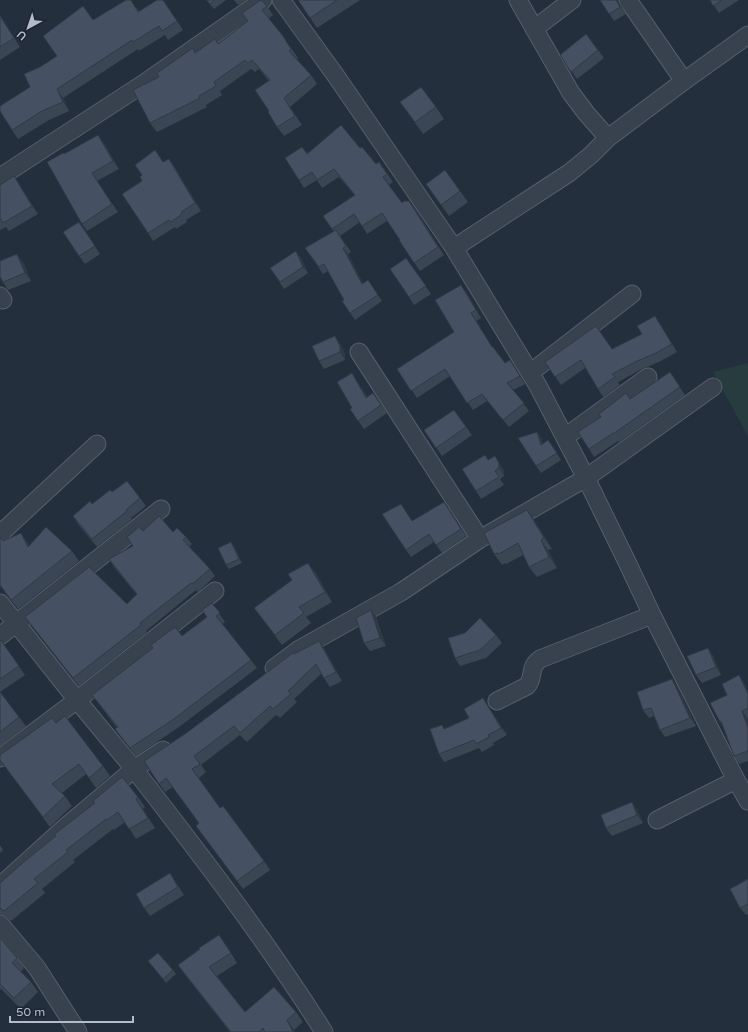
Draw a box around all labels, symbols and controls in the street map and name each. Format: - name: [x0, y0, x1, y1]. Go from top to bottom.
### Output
- north arrow: [8, 8, 48, 48]
- text: U: [15, 28, 29, 43]
- scale bar: [10, 998, 133, 1024]
- text: 50 m: [16, 1005, 45, 1019]

